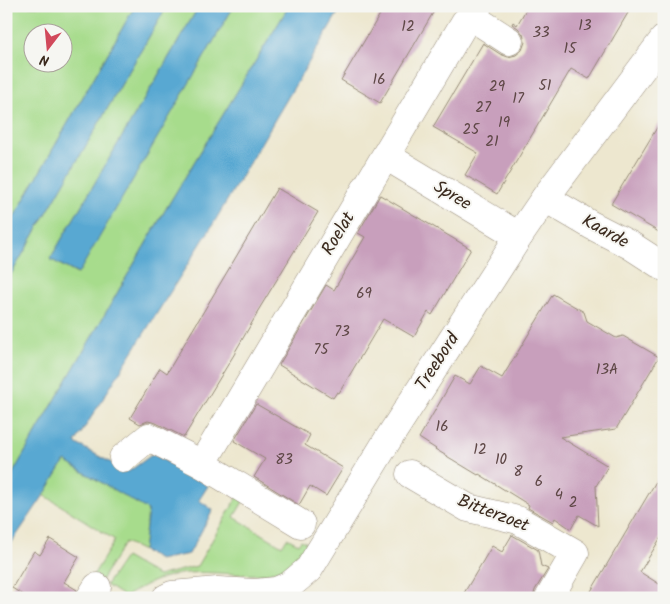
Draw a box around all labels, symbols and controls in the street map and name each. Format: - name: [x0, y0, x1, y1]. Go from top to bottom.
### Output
- house number: 13: [578, 14, 592, 38]
- house number: 12: [401, 15, 415, 39]
- house number: 33: [532, 21, 550, 45]
- north arrow: [22, 22, 72, 72]
- house number: 15: [564, 37, 577, 61]
- text: N: [37, 48, 52, 71]
- house number: 16: [372, 68, 386, 92]
- house number: 51: [539, 74, 552, 98]
- house number: 29: [489, 75, 506, 99]
- house number: 17: [512, 87, 525, 111]
- house number: 27: [475, 96, 492, 120]
- house number: 19: [498, 111, 511, 135]
- house number: 25: [463, 118, 480, 142]
- house number: 21: [485, 130, 499, 154]
- street label: Spree: [427, 173, 477, 219]
- street label: Roelat: [315, 206, 364, 261]
- street label: Kaarde: [576, 207, 634, 257]
- house number: 69: [356, 282, 373, 306]
- house number: 73: [334, 320, 350, 344]
- street label: Treebord: [408, 326, 468, 397]
- house number: 75: [314, 338, 329, 362]
- house number: 13A: [596, 358, 618, 382]
- house number: 16: [435, 415, 449, 439]
- house number: 12: [473, 438, 487, 462]
- house number: 83: [275, 448, 293, 472]
- house number: 10: [495, 448, 508, 472]
- house number: 8: [513, 460, 523, 484]
- house number: 6: [535, 470, 543, 494]
- house number: 4: [555, 483, 563, 507]
- street label: Bitterzoet: [453, 487, 534, 541]
- house number: 2: [569, 491, 577, 515]

